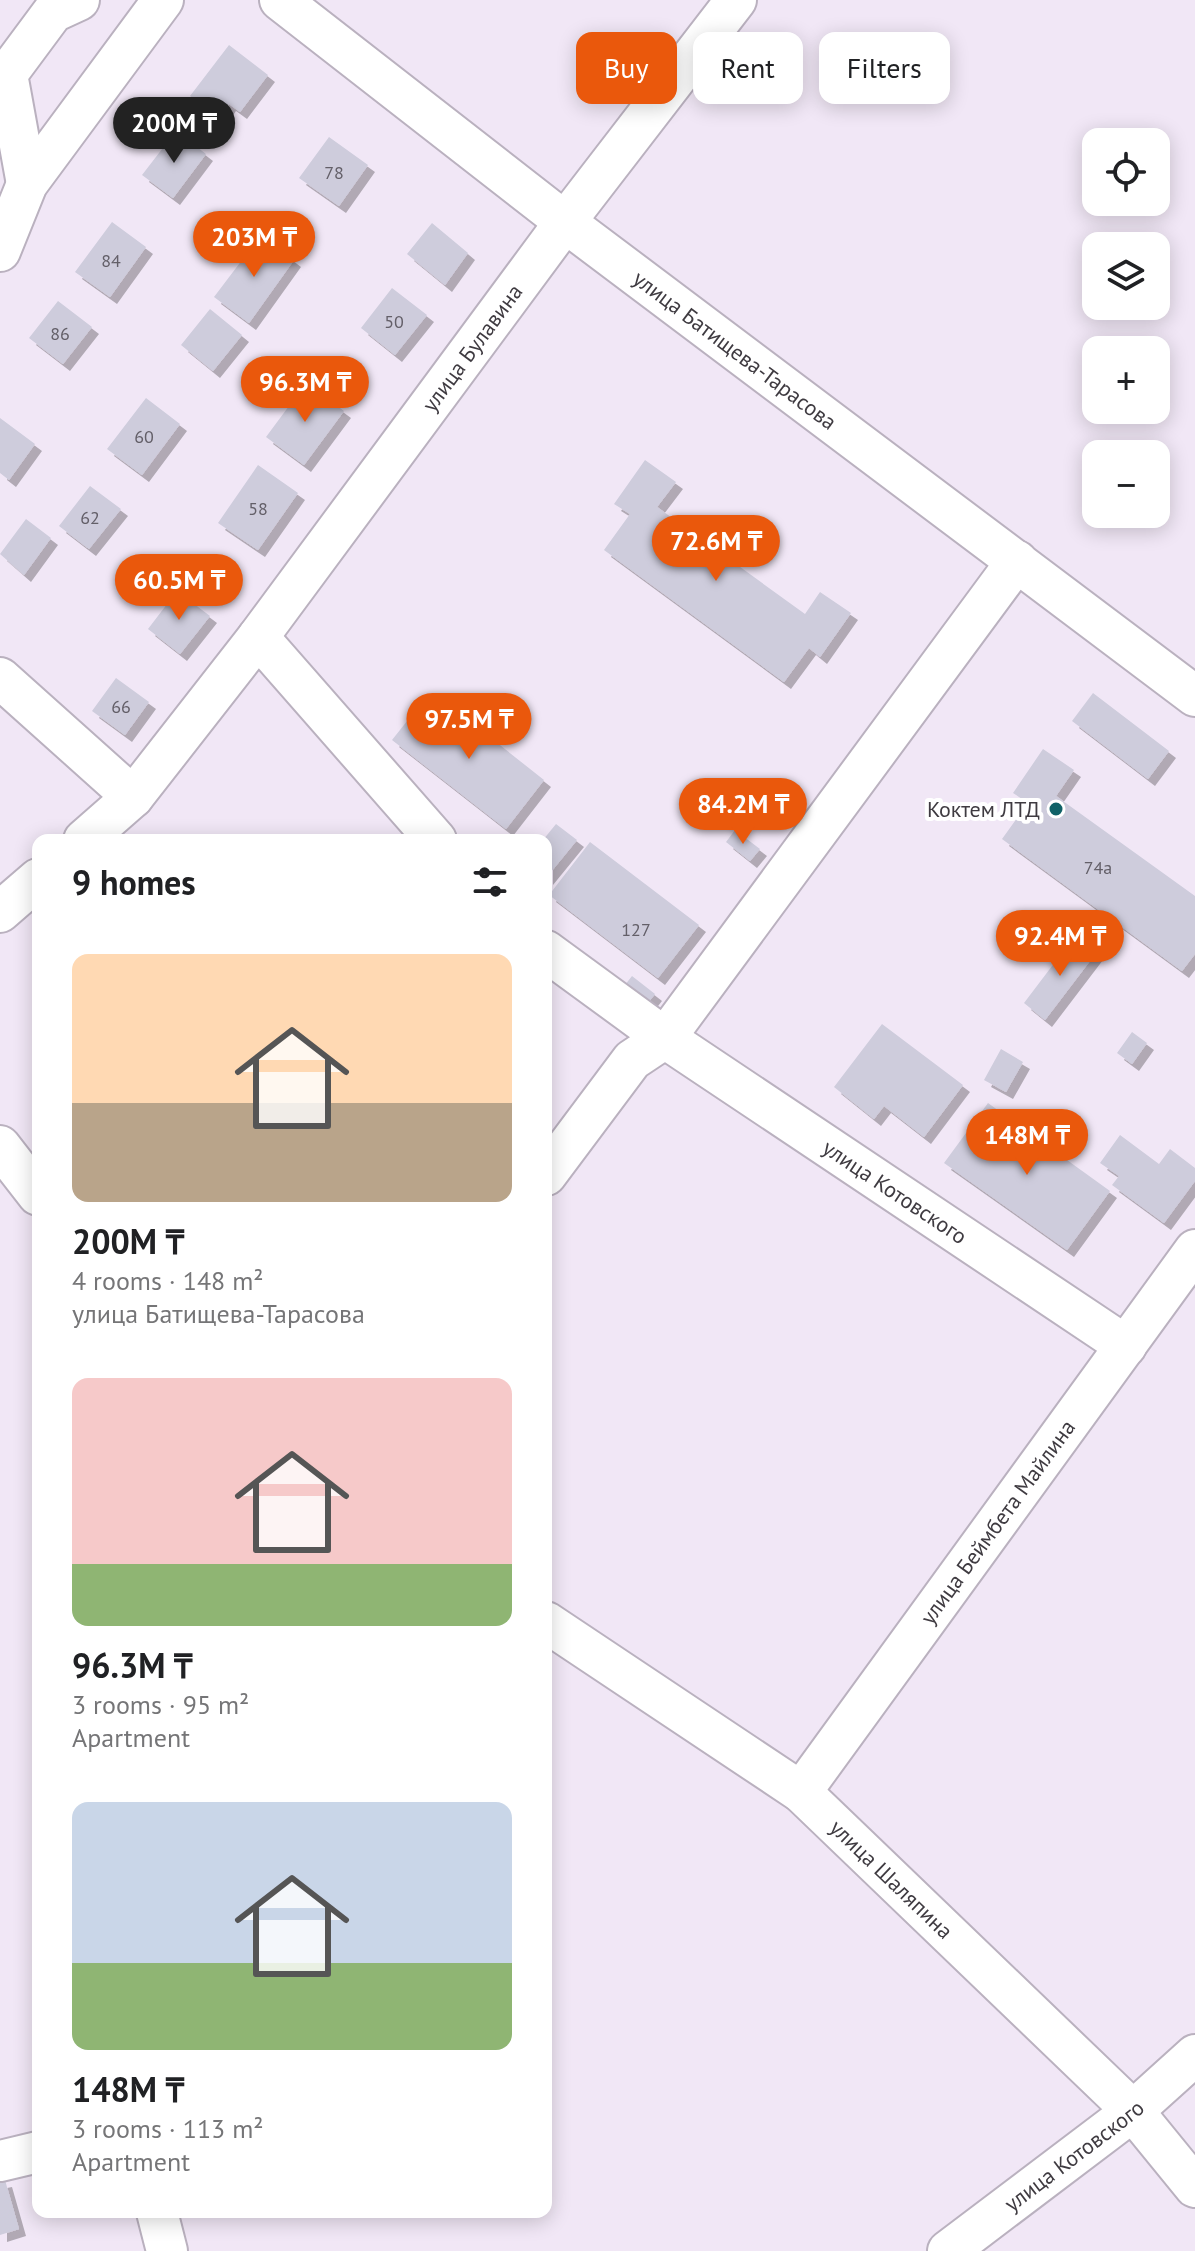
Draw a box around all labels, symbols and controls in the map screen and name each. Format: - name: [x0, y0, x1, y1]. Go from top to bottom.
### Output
- chip: Buy: [576, 32, 677, 104]
- chip: Rent: [693, 32, 803, 104]
- chip: Filters: [819, 32, 950, 104]
- pin: 200M ₸: [109, 97, 239, 165]
- text: 200M ₸: [131, 106, 217, 139]
- map controls: [1082, 128, 1170, 528]
- button: locate: [1082, 128, 1170, 216]
- house number: 78: [324, 161, 344, 184]
- pin: 203M ₸: [189, 211, 319, 279]
- text: 203M ₸: [211, 220, 297, 253]
- button: layers: [1082, 232, 1170, 320]
- house number: 84: [101, 249, 121, 272]
- street label: улица Батищева-Тарасова: [628, 264, 842, 436]
- street label: улица Булавина: [416, 278, 528, 417]
- house number: 50: [384, 310, 404, 333]
- house number: 86: [50, 322, 70, 345]
- button: +: [1082, 336, 1170, 424]
- pin: 96.3M ₸: [231, 356, 379, 424]
- text: 96.3M ₸: [259, 365, 351, 398]
- house number: 60: [134, 425, 154, 448]
- button: −: [1082, 440, 1170, 528]
- house number: 58: [248, 497, 268, 520]
- house number: 62: [80, 506, 100, 529]
- pin: 72.6M ₸: [642, 515, 790, 583]
- text: 72.6M ₸: [670, 524, 762, 557]
- pin: 60.5M ₸: [105, 554, 253, 622]
- text: 60.5M ₸: [133, 563, 225, 596]
- pin: 97.5M ₸: [395, 693, 543, 761]
- house number: 66: [111, 695, 131, 718]
- text: 97.5M ₸: [424, 702, 514, 735]
- pin: 84.2M ₸: [669, 778, 817, 846]
- text: 84.2M ₸: [697, 787, 789, 820]
- place label: Коктем ЛТД: [927, 795, 1040, 823]
- marker: Коктем ЛТД: [1047, 800, 1065, 818]
- house number: 74а: [1084, 856, 1112, 879]
- text: 9 homes: [72, 860, 196, 904]
- icon: filters: [468, 860, 512, 904]
- pin: 92.4M ₸: [986, 910, 1134, 978]
- house number: 127: [621, 918, 651, 941]
- text: 92.4M ₸: [1014, 919, 1106, 952]
- icon: home: [220, 1006, 364, 1150]
- pin: 148M ₸: [962, 1109, 1092, 1177]
- text: 148M ₸: [984, 1118, 1070, 1151]
- street label: улица Котовского: [817, 1133, 973, 1250]
- text: 200M ₸: [72, 1219, 184, 1263]
- text: 4 rooms · 148 m²: [72, 1264, 264, 1297]
- text: улица Батищева-Тарасова: [72, 1297, 365, 1330]
- street label: улица Беймбета Майлина: [914, 1414, 1081, 1630]
- icon: home: [220, 1430, 364, 1574]
- text: 96.3M ₸: [72, 1643, 193, 1687]
- text: 3 rooms · 95 m²: [72, 1688, 249, 1721]
- text: Apartment: [72, 1721, 190, 1754]
- street label: улица Шаляпина: [824, 1813, 959, 1945]
- icon: home: [220, 1854, 364, 1998]
- text: 148M ₸: [72, 2067, 184, 2111]
- street label: улица Котовского: [999, 2094, 1150, 2218]
- text: 3 rooms · 113 m²: [72, 2112, 264, 2145]
- text: Apartment: [72, 2145, 190, 2178]

